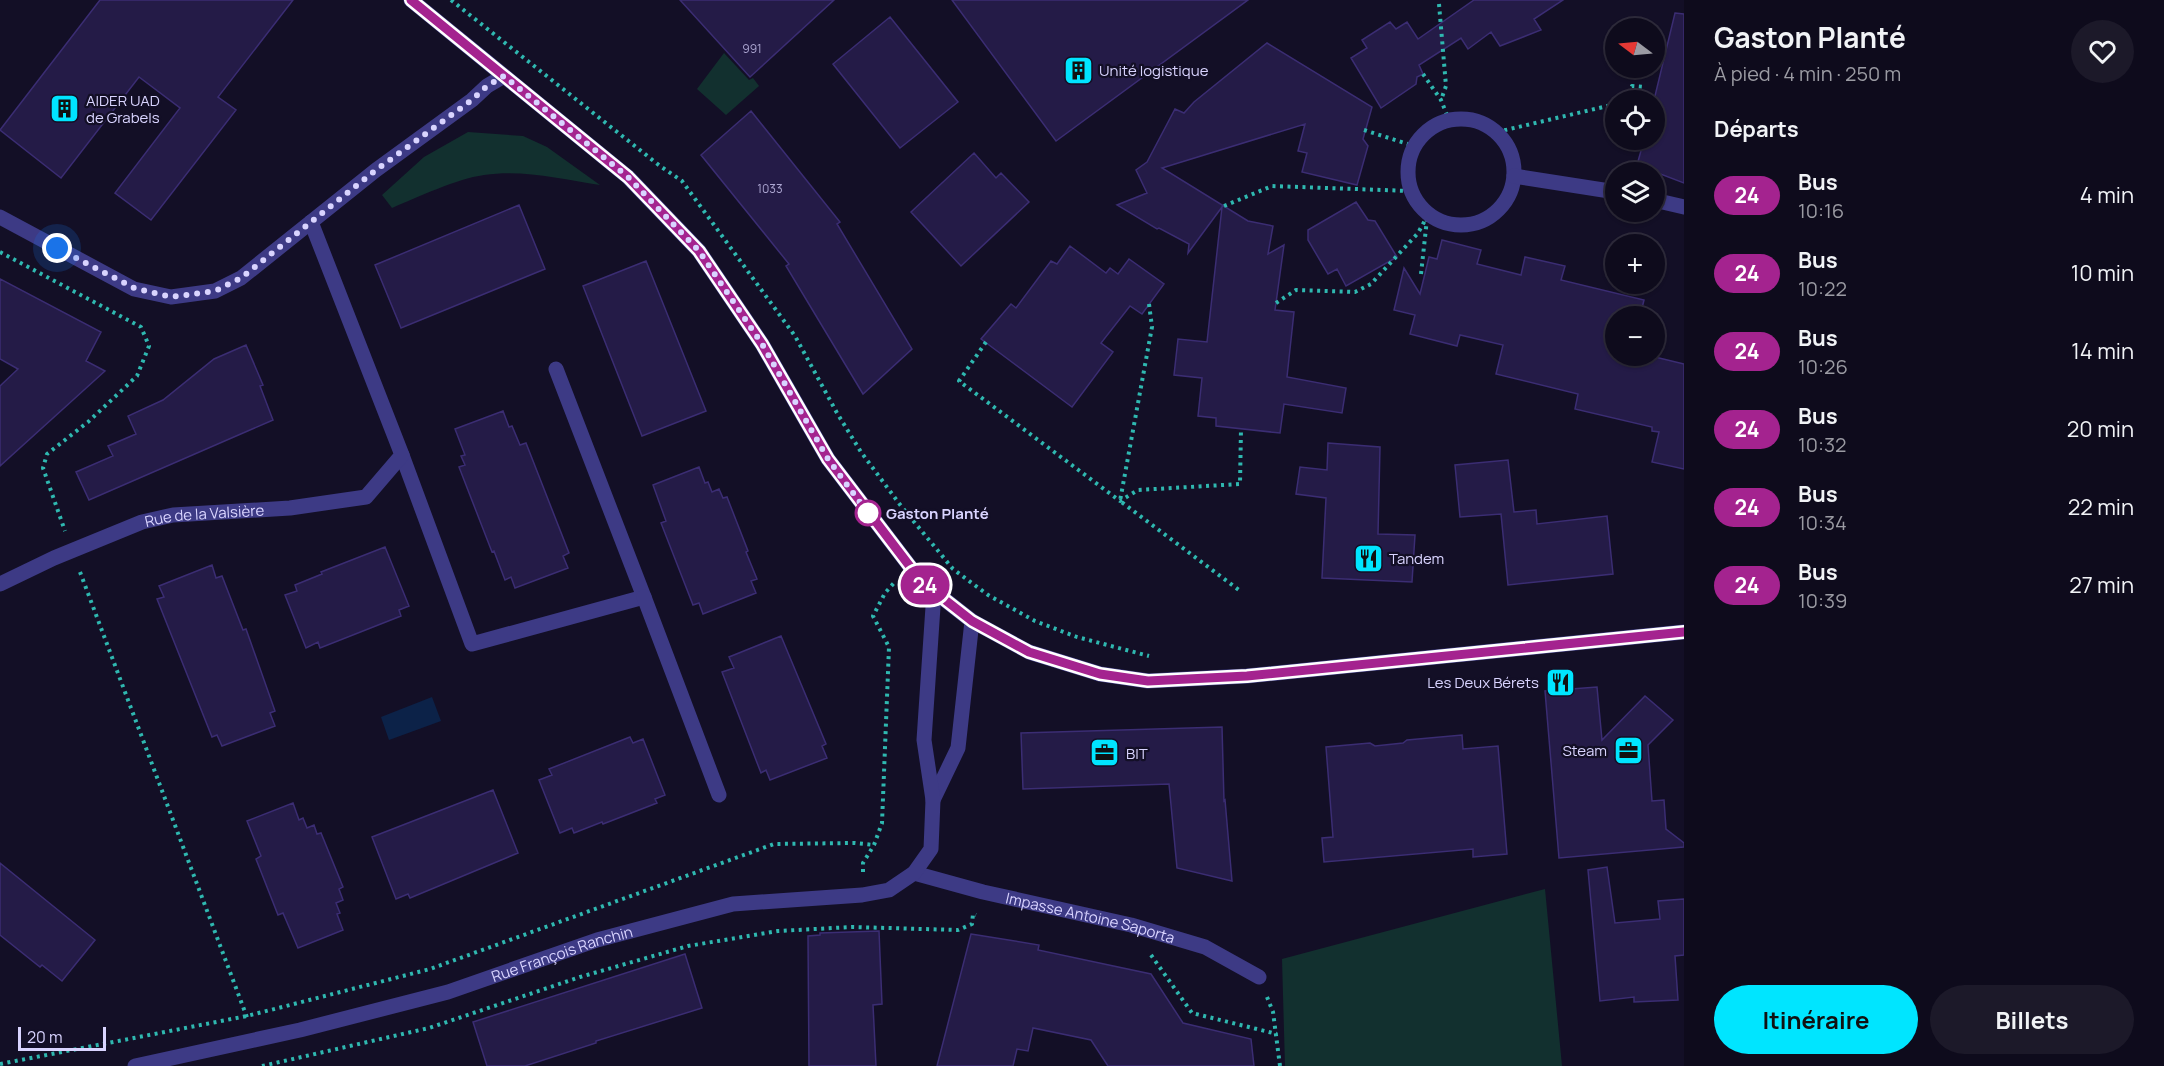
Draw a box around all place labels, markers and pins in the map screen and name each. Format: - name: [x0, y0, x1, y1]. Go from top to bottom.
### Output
- building icon: Unité logistique: [1062, 54, 1094, 86]
- place label: Unité logistique: [1099, 60, 1209, 81]
- place label: AIDER UAD de Grabels: [86, 90, 160, 128]
- building icon: AIDER UAD de Grabels: [49, 93, 81, 125]
- marker: Gaston Planté: [855, 500, 881, 526]
- place label: Gaston Planté: [886, 503, 989, 524]
- restaurant icon: Tandem: [1352, 542, 1384, 574]
- place label: Tandem: [1389, 548, 1444, 569]
- restaurant icon: Les Deux Bérets: [1544, 666, 1576, 698]
- place label: Les Deux Bérets: [1427, 672, 1539, 693]
- office icon: Steam: [1612, 734, 1644, 766]
- office icon: BIT: [1089, 737, 1121, 769]
- place label: Steam: [1562, 740, 1607, 761]
- place label: BIT: [1126, 743, 1148, 764]

